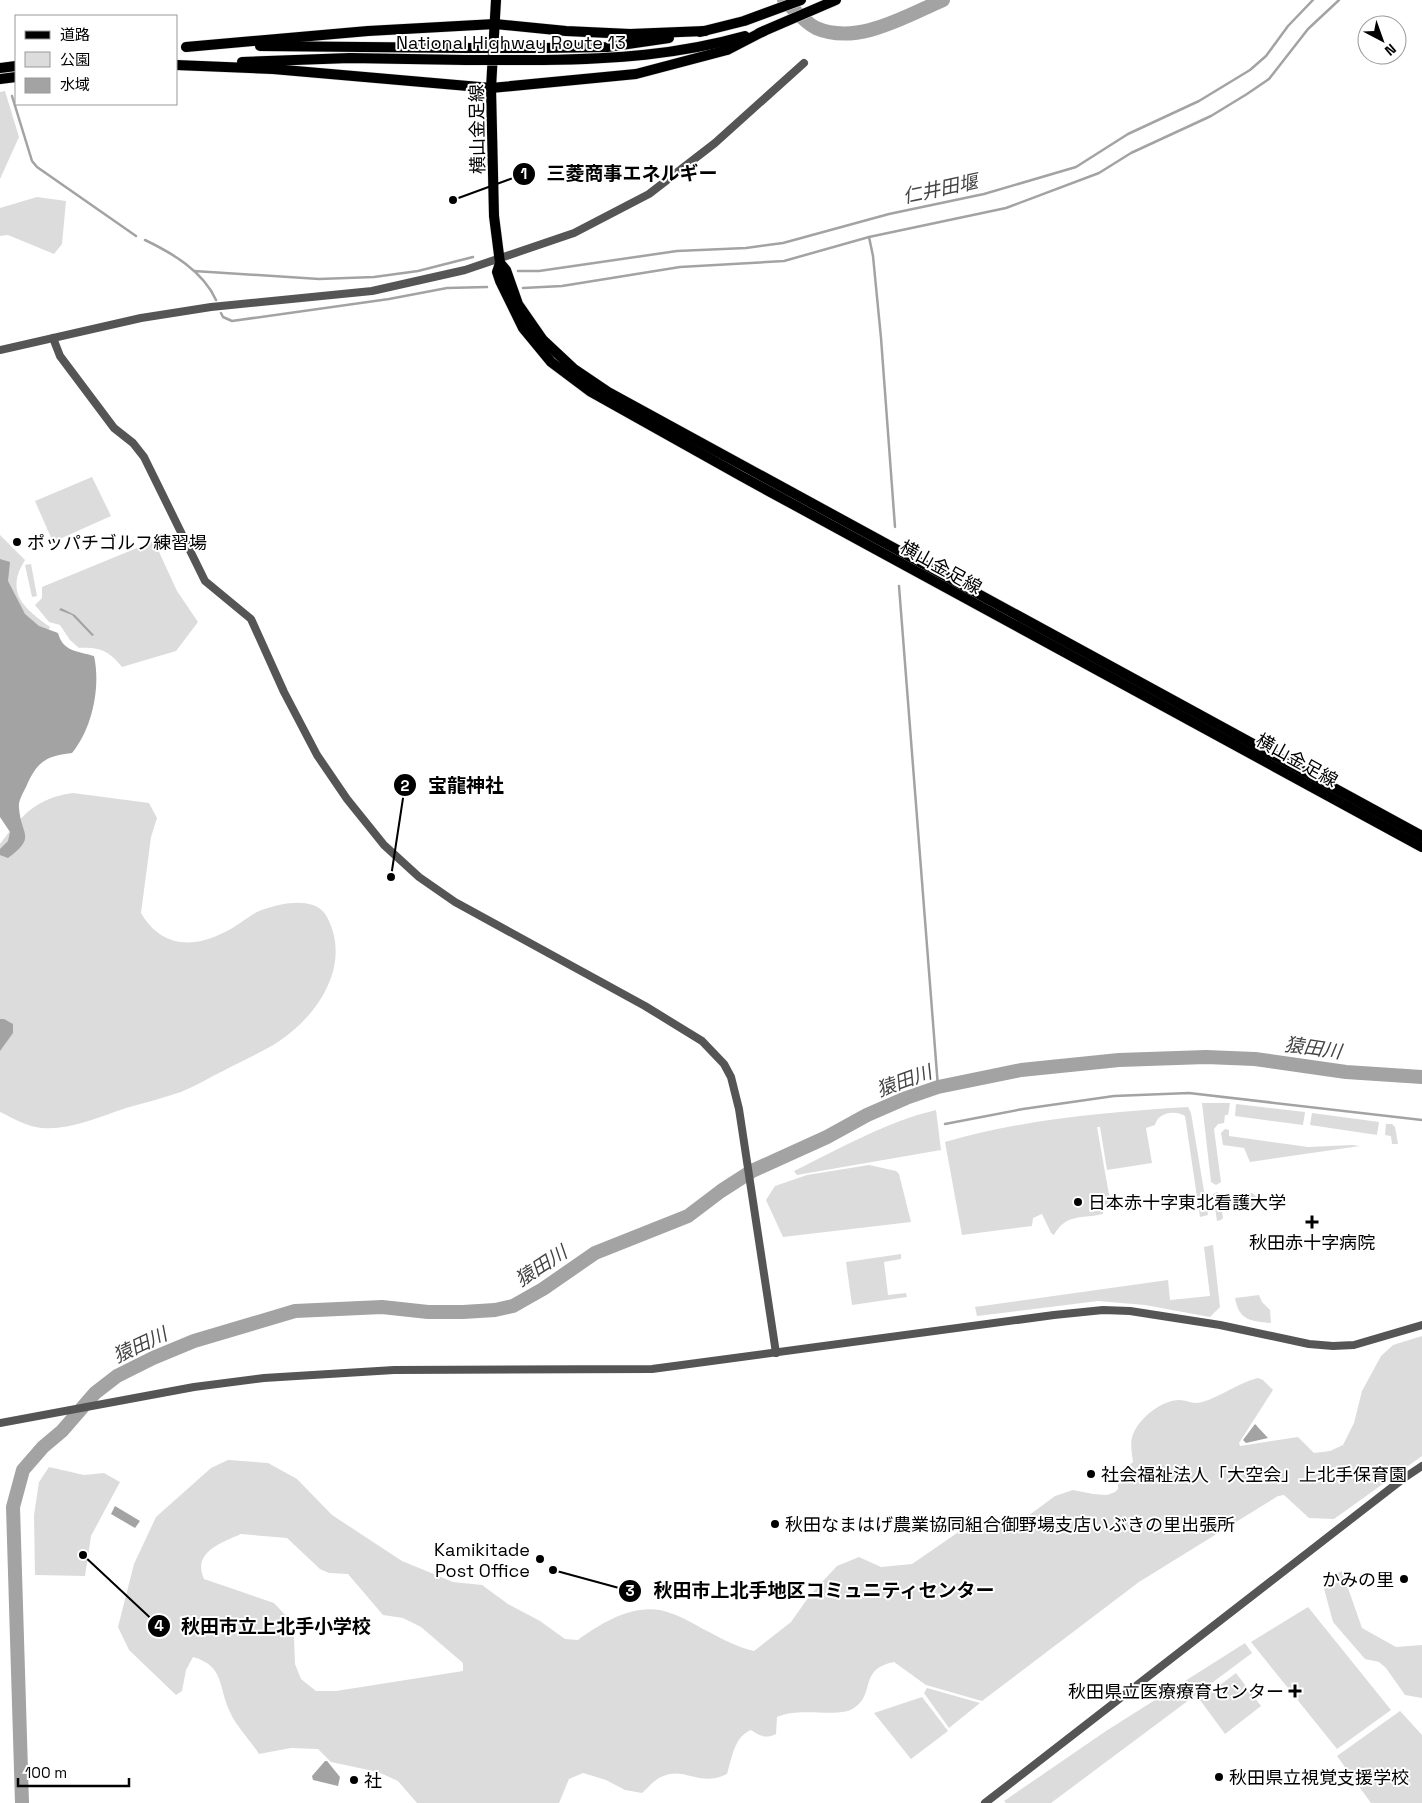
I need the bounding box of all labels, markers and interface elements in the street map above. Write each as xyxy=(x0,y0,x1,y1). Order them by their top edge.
legend xyxy=(15,15,178,105)
north arrow xyxy=(1357,15,1407,65)
text: 道路 xyxy=(60,25,90,44)
street label: National Highway Route 13 xyxy=(396,31,626,54)
text: N xyxy=(1381,40,1400,60)
text: 公園 xyxy=(60,50,90,69)
text: 水域 xyxy=(60,75,90,94)
street label: 横山金足線 xyxy=(465,84,489,174)
callout: 三菱商事エネルギー xyxy=(511,157,727,191)
text: 三菱商事エネルギー xyxy=(546,161,718,186)
text: 1 xyxy=(521,164,527,183)
water label: 仁井田堰 xyxy=(900,168,983,209)
place label: ポッパチゴルフ練習場 xyxy=(27,531,207,554)
street label: 横山金足線 xyxy=(896,535,986,599)
marker: ポッパチゴルフ練習場 xyxy=(11,536,23,548)
street label: 横山金足線 xyxy=(1252,728,1342,792)
callout: 宝龍神社 xyxy=(393,768,514,802)
text: 宝龍神社 xyxy=(428,773,504,798)
text: 2 xyxy=(401,776,410,795)
water label: 猿田川 xyxy=(1283,1032,1345,1065)
water label: 猿田川 xyxy=(873,1059,937,1102)
place label: 日本赤十字東北看護大学 xyxy=(1088,1191,1286,1214)
marker: 日本赤十字東北看護大学 xyxy=(1072,1196,1084,1208)
marker: 秋田赤十字病院 xyxy=(1305,1215,1319,1229)
place label: 秋田赤十字病院 xyxy=(1249,1231,1375,1254)
water label: 猿田川 xyxy=(510,1239,573,1292)
water label: 猿田川 xyxy=(109,1321,173,1368)
place label: 社会福祉法人「大空会」上北手保育園 xyxy=(1101,1463,1407,1486)
marker: 社会福祉法人「大空会」上北手保育園 xyxy=(1085,1468,1097,1480)
place label: 秋田なまはげ農業協同組合御野場支店いぶきの里出張所 xyxy=(785,1513,1235,1536)
marker: 秋田なまはげ農業協同組合御野場支店いぶきの里出張所 xyxy=(769,1518,781,1530)
place label: Kamikitade Post Office xyxy=(434,1538,530,1582)
marker: Kamikitade Post Office xyxy=(534,1553,546,1565)
place label: かみの里 xyxy=(1322,1568,1394,1591)
marker: かみの里 xyxy=(1398,1573,1410,1585)
callout: 秋田市上北手地区コミュニティセンター xyxy=(618,1574,1005,1608)
text: 秋田市上北手地区コミュニティセンター xyxy=(654,1578,994,1603)
text: 3 xyxy=(625,1581,635,1600)
callout: 秋田市立上北手小学校 xyxy=(146,1609,381,1643)
text: 秋田市立上北手小学校 xyxy=(181,1614,371,1639)
text: 4 xyxy=(154,1616,164,1635)
place label: 秋田県立医療療育センター xyxy=(1068,1680,1284,1703)
marker: 秋田県立医療療育センター xyxy=(1288,1684,1302,1698)
scale bar xyxy=(18,1756,129,1788)
text: 100 m xyxy=(25,1763,67,1782)
place label: 秋田県立視覚支援学校 xyxy=(1229,1766,1409,1789)
place label: 社 xyxy=(364,1769,382,1792)
marker: 秋田県立視覚支援学校 xyxy=(1213,1771,1225,1783)
marker: 社 xyxy=(348,1774,360,1786)

